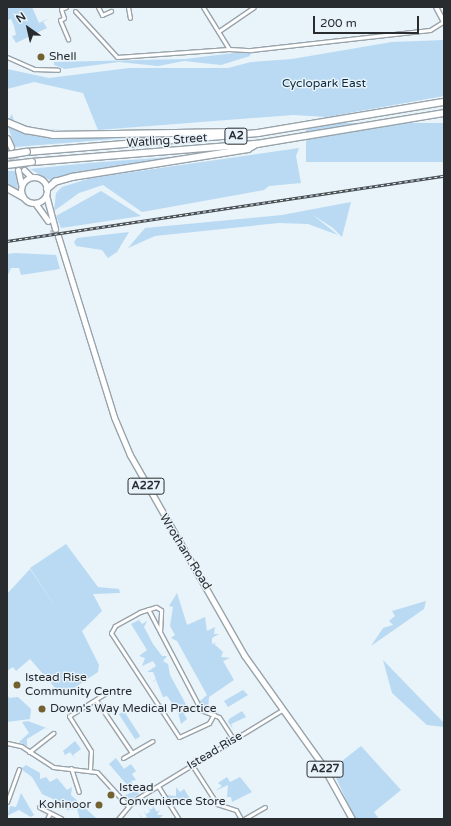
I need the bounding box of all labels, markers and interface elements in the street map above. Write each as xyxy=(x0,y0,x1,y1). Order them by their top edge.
north arrow xyxy=(8,8,48,48)
scale bar xyxy=(315,8,421,34)
text: N xyxy=(14,10,28,25)
text: 200 m xyxy=(320,16,357,30)
place label: Shell xyxy=(49,50,76,64)
marker: Shell xyxy=(36,52,46,62)
park label: Cyclopark East xyxy=(282,77,366,91)
road number: A2 xyxy=(224,127,248,145)
street label: Watling Street xyxy=(126,131,208,151)
road number: A227 xyxy=(127,477,165,495)
street label: Wrotham Road xyxy=(156,511,214,593)
place label: Istead Rise Community Centre xyxy=(25,671,132,699)
marker: Istead Rise Community Centre xyxy=(12,680,22,690)
place label: Down's Way Medical Practice xyxy=(50,702,217,716)
marker: Down's Way Medical Practice xyxy=(37,704,47,714)
street label: Istead Rise xyxy=(185,729,245,773)
road number: A227 xyxy=(306,760,344,778)
place label: Istead Convenience Store xyxy=(119,781,225,809)
marker: Istead Convenience Store xyxy=(106,790,116,800)
place label: Kohinoor xyxy=(39,798,91,812)
marker: Kohinoor xyxy=(94,800,104,810)

